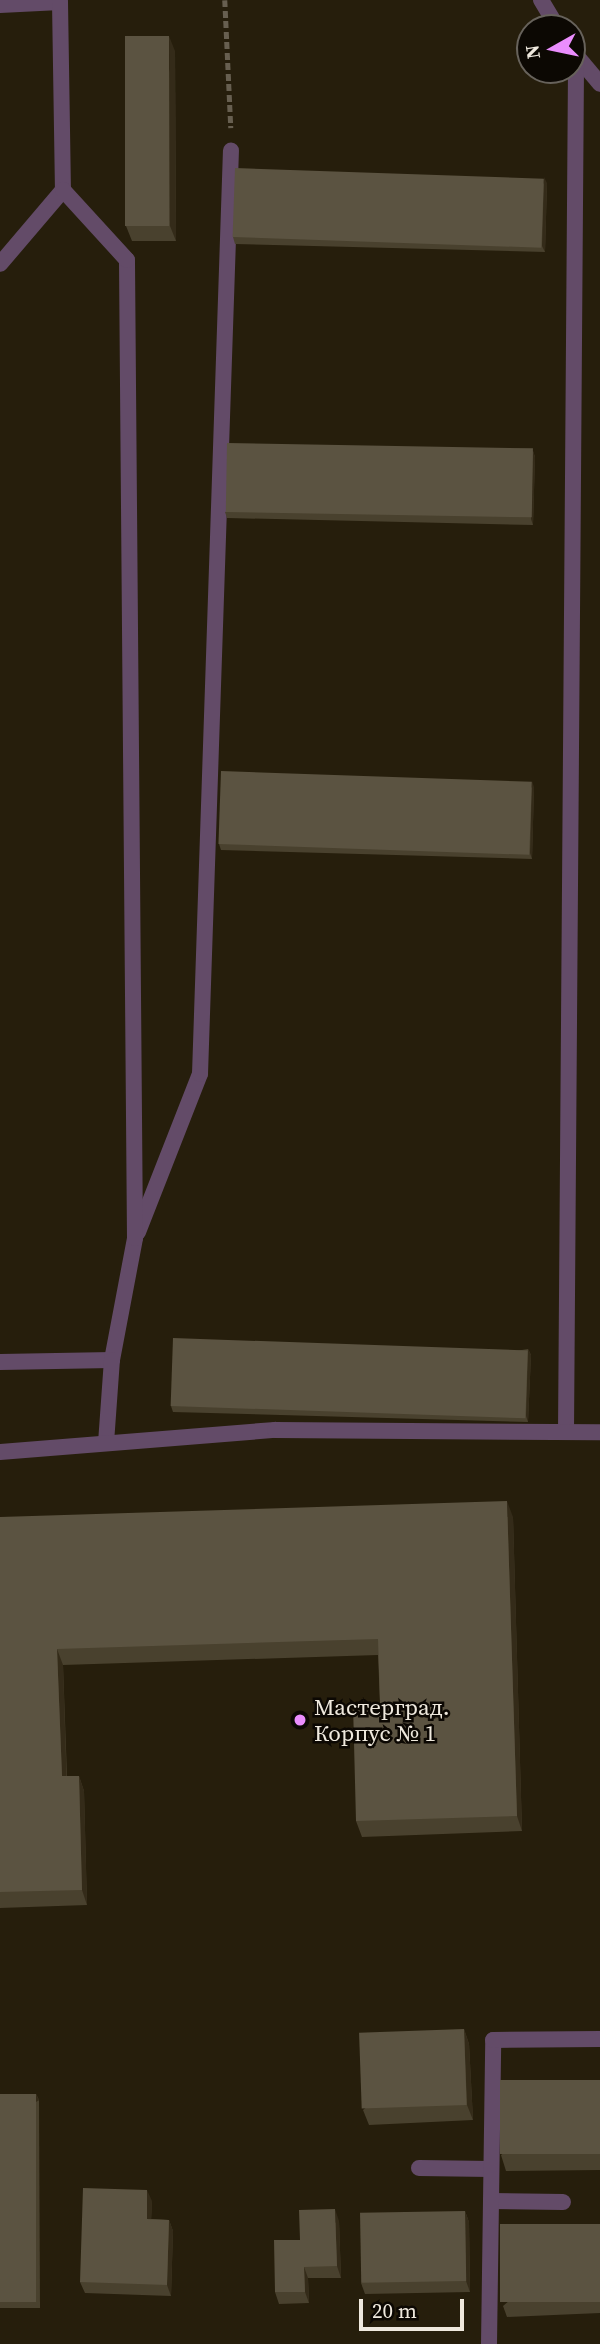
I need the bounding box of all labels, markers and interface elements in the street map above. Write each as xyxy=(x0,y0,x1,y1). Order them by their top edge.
north arrow xyxy=(516,14,586,84)
text: N xyxy=(518,43,546,61)
place label: Мастерград. Корпус № 1 xyxy=(314,1693,450,1747)
marker: Мастерград. Корпус № 1 xyxy=(292,1712,308,1728)
scale bar xyxy=(362,2284,467,2328)
text: 20 m xyxy=(372,2296,417,2325)

